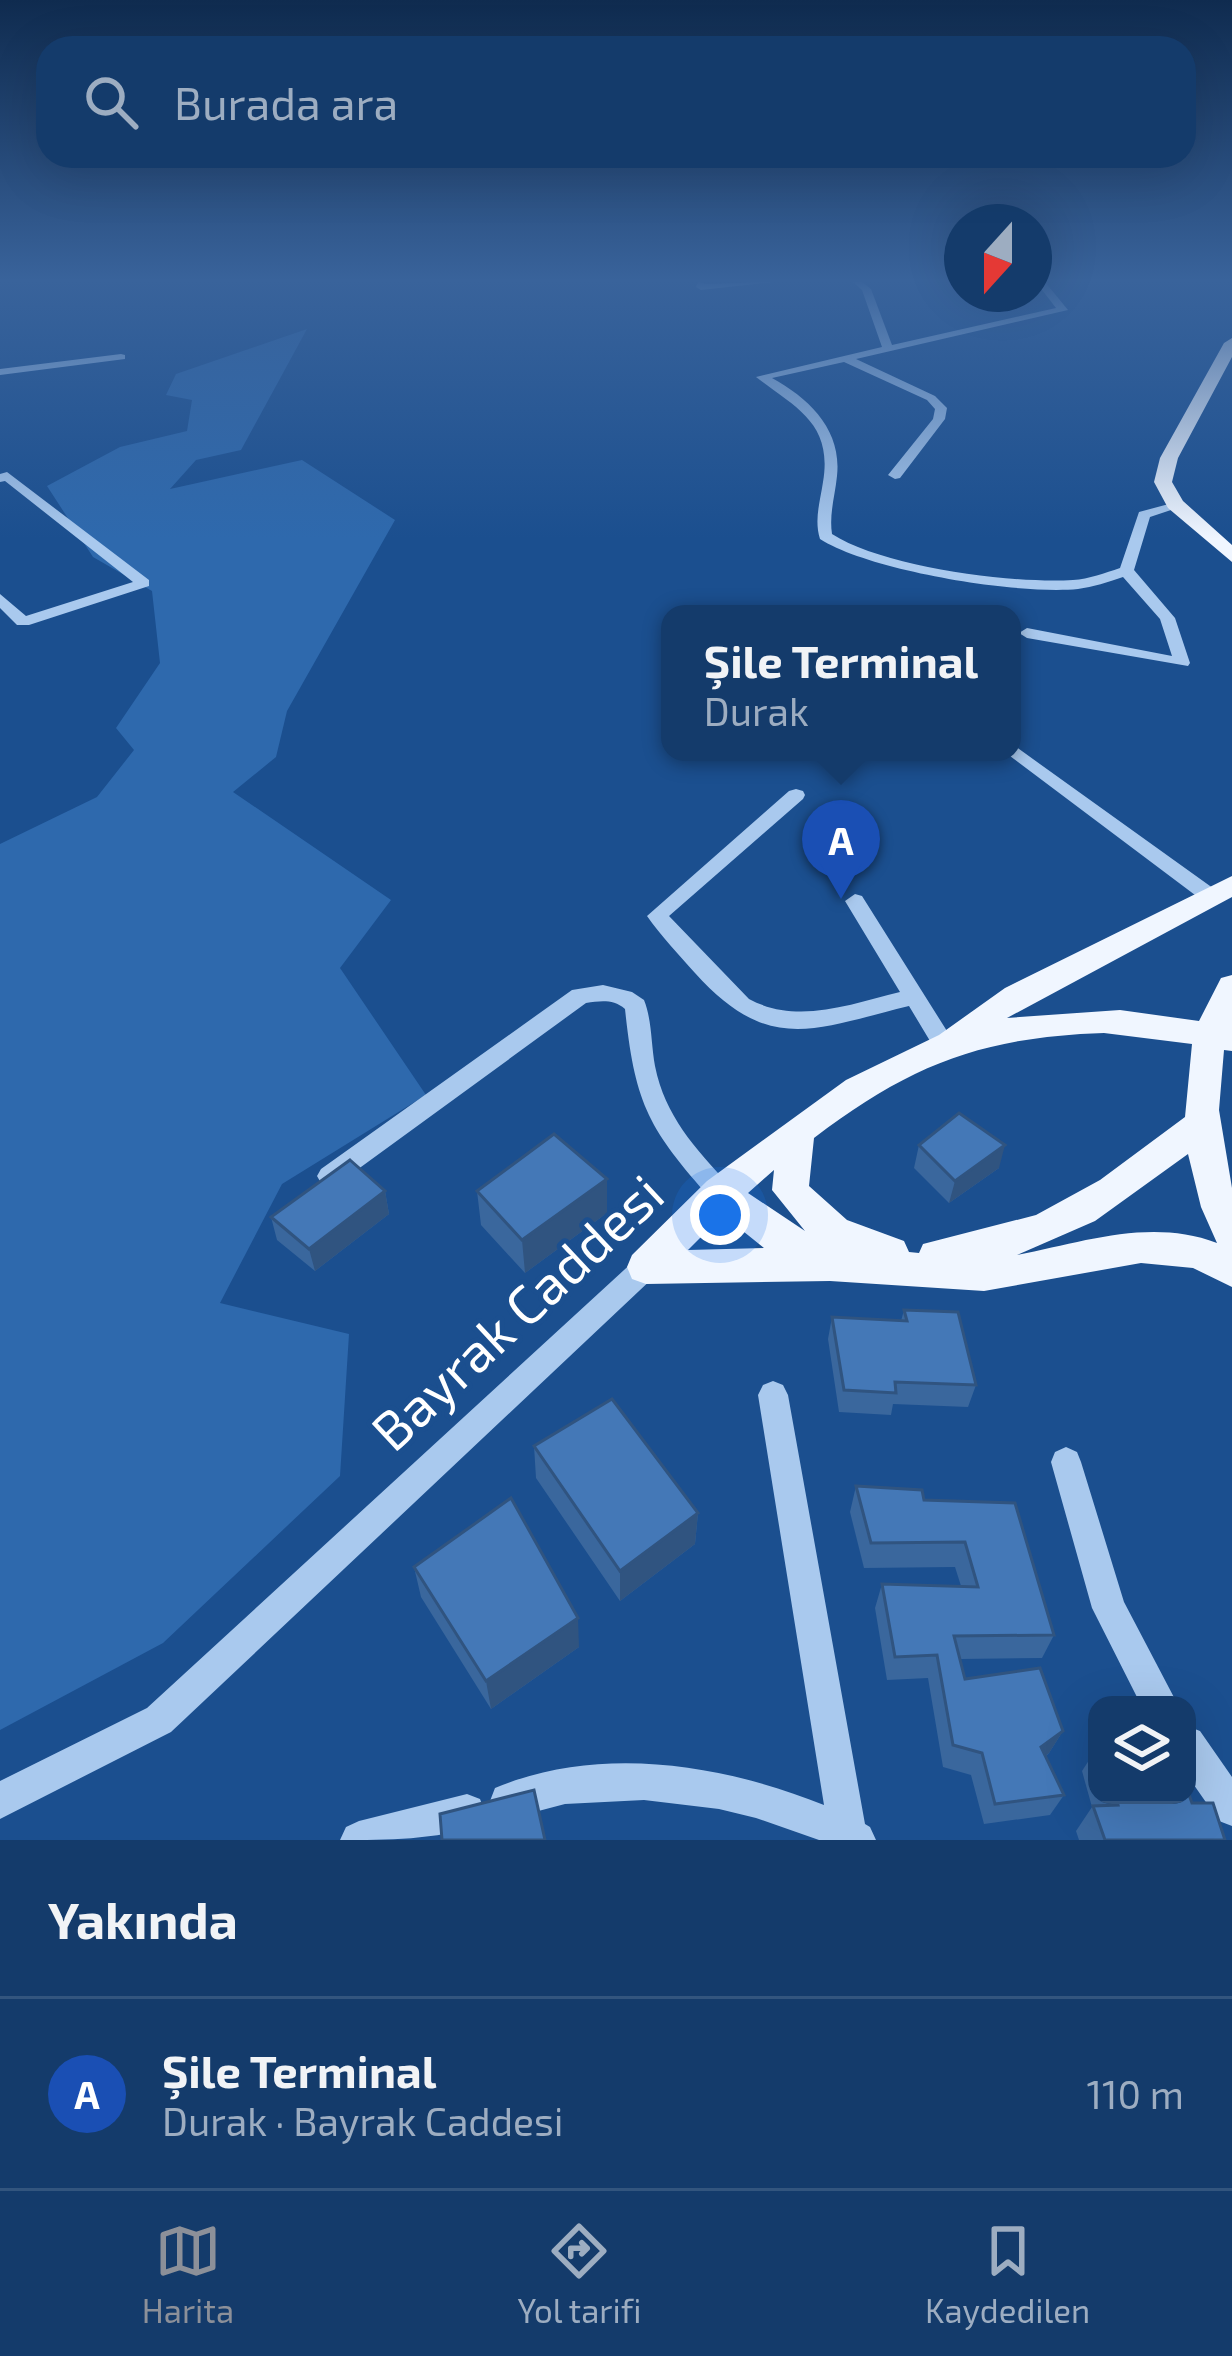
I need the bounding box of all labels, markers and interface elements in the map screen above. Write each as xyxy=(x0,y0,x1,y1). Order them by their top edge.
search box xyxy=(36,36,1196,168)
icon: search xyxy=(78,69,144,135)
text: Burada ara xyxy=(174,75,398,129)
north arrow xyxy=(944,204,1052,312)
popup xyxy=(661,605,1021,761)
text: Şile Terminal xyxy=(704,633,978,687)
text: Durak xyxy=(704,687,809,734)
pin: A xyxy=(802,800,880,899)
street label: Bayrak Caddesi xyxy=(357,1160,675,1462)
your location xyxy=(690,1185,750,1245)
map controls xyxy=(1088,1696,1196,1804)
button: layers xyxy=(1088,1696,1196,1804)
text: Yakında xyxy=(48,1888,238,1949)
text: Şile Terminal xyxy=(162,2043,436,2097)
text: A xyxy=(74,2070,100,2117)
text: 110 m xyxy=(1087,2070,1184,2117)
text: Durak · Bayrak Caddesi xyxy=(162,2097,563,2144)
tab: Harita xyxy=(142,2218,234,2330)
tab: Yol tarifi xyxy=(517,2218,641,2330)
tab: Kaydedilen xyxy=(925,2218,1090,2330)

